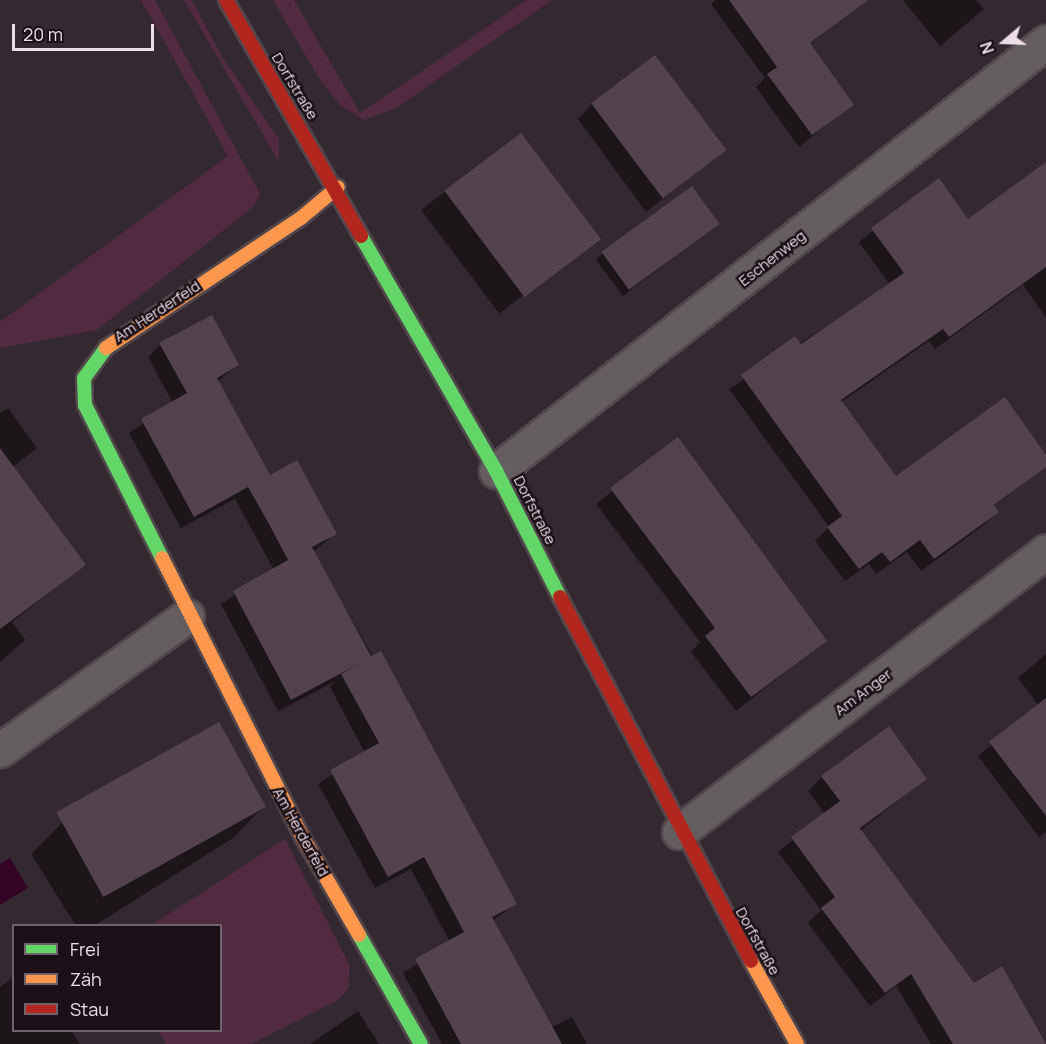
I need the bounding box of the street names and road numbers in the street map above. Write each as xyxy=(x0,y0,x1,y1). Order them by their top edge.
street label: Dorfstraße xyxy=(268,49,322,123)
street label: Eschenweg xyxy=(735,226,809,290)
street label: Am Herderfeld xyxy=(111,277,203,345)
street label: Dorfstraße xyxy=(510,473,560,547)
street label: Am Anger xyxy=(831,665,895,719)
street label: Am Herderfeld xyxy=(269,784,333,880)
street label: Dorfstraße xyxy=(732,904,784,978)

